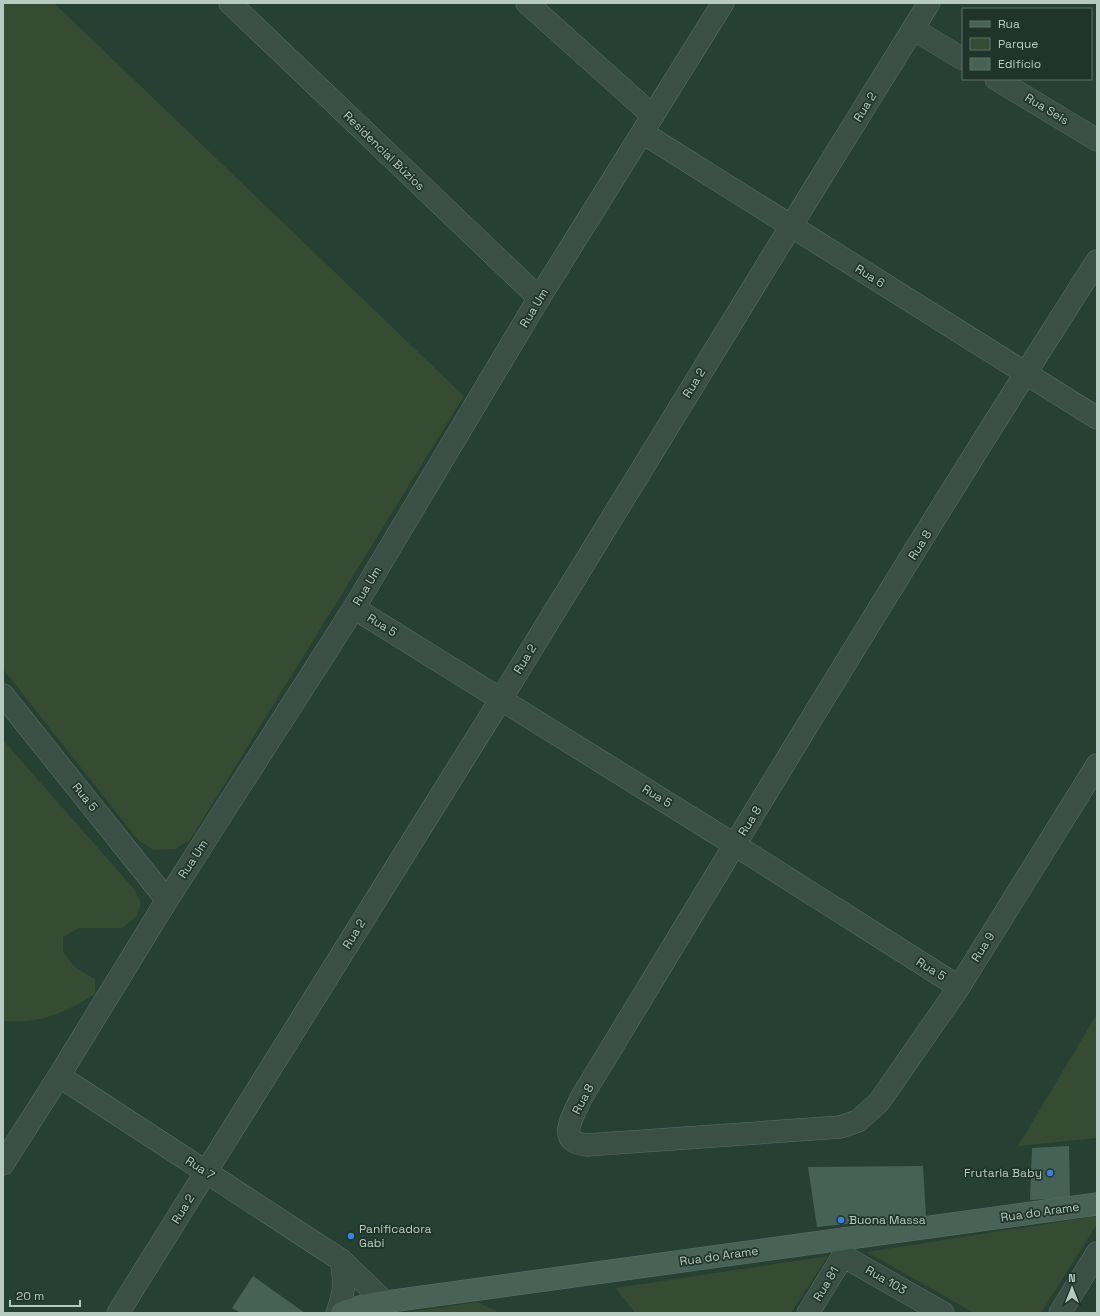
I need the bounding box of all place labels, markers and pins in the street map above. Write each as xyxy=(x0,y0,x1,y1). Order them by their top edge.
place label: Frutaria Baby xyxy=(964,1165,1042,1181)
marker: Frutaria Baby xyxy=(1045,1168,1055,1178)
place label: Buona Massa xyxy=(849,1212,926,1228)
marker: Buona Massa xyxy=(836,1215,846,1225)
place label: Panificadora Gabi xyxy=(359,1221,432,1251)
marker: Panificadora Gabi xyxy=(346,1231,356,1241)

